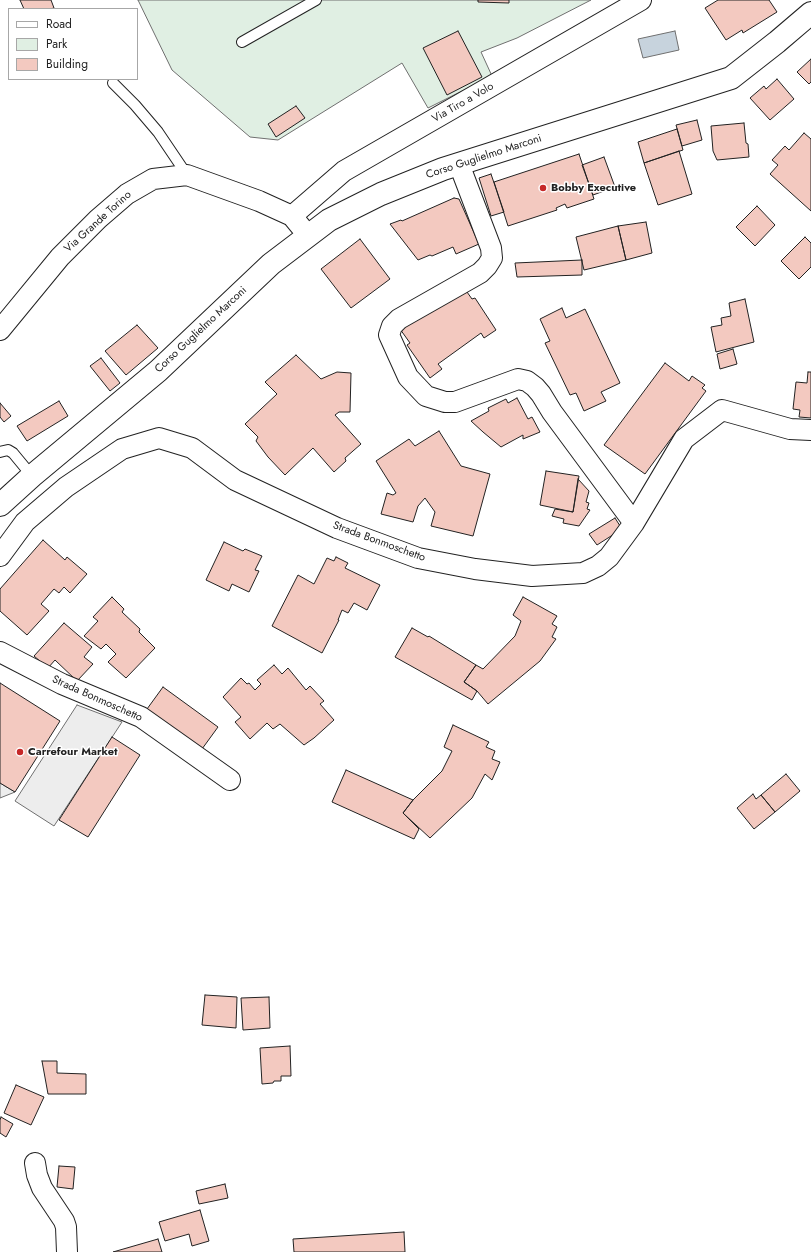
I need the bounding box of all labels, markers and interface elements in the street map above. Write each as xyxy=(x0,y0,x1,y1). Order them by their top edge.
legend xyxy=(8,8,138,80)
text: Road xyxy=(46,15,72,33)
text: Park xyxy=(46,35,67,53)
text: Building xyxy=(46,55,88,73)
street label: Via Tiro a Volo xyxy=(430,80,496,126)
street label: Corso Guglielmo Marconi xyxy=(425,132,543,182)
place label: Bobby Executive xyxy=(551,181,636,195)
marker: Bobby Executive xyxy=(538,183,548,193)
street label: Via Grande Torino xyxy=(62,188,134,256)
street label: Corso Guglielmo Marconi xyxy=(152,284,250,376)
street label: Strada Bonmoschetto xyxy=(331,519,427,565)
street label: Strada Bonmoschetto xyxy=(50,673,144,725)
place label: Carrefour Market xyxy=(28,745,117,759)
marker: Carrefour Market xyxy=(15,747,25,757)

